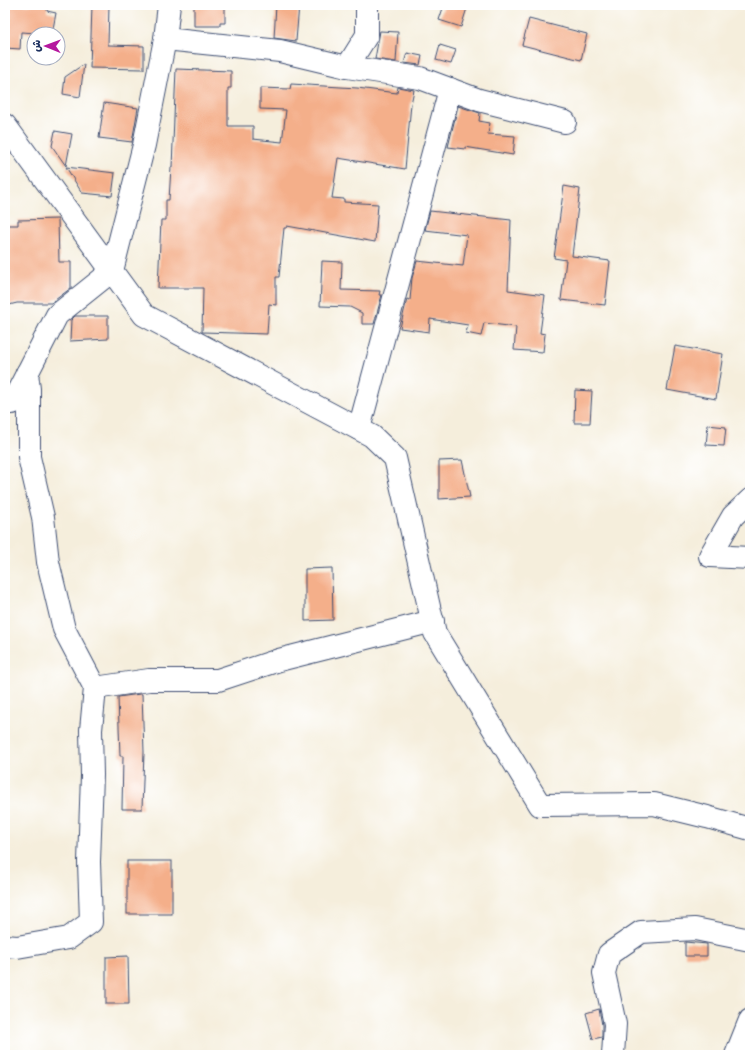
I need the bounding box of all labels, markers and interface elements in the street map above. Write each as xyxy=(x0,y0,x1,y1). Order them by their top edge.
north arrow xyxy=(26,26,66,66)
text: ش xyxy=(30,40,46,52)

